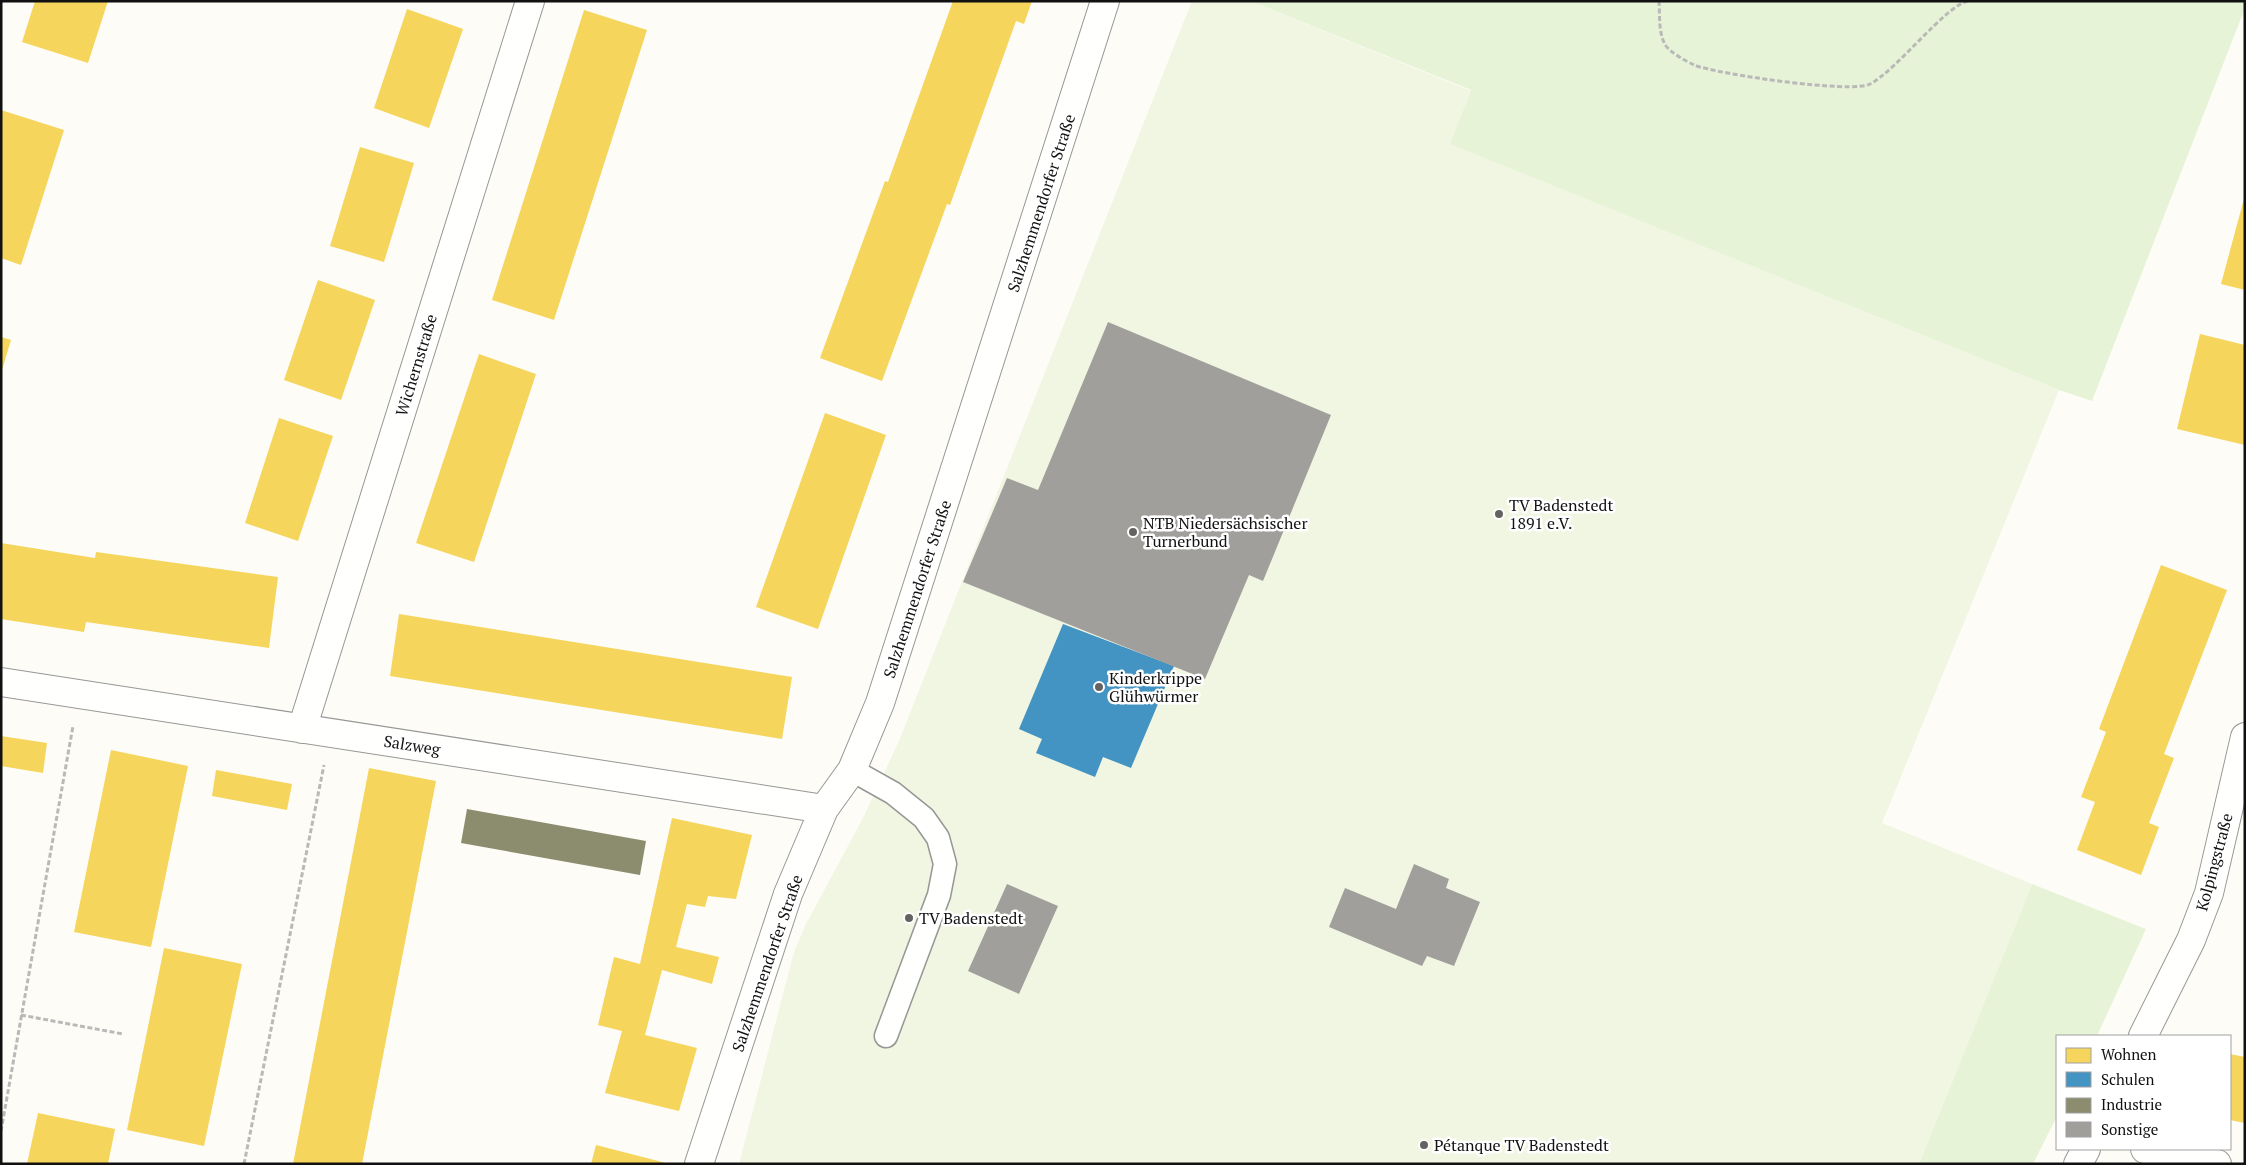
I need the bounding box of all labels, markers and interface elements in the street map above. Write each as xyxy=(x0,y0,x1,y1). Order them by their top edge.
street label: Salzhemmendorfer Straße xyxy=(1002,111,1080,295)
street label: Wichernstraße xyxy=(390,311,442,419)
place label: TV Badenstedt 1891 e.V. xyxy=(1509,494,1613,534)
street label: Salzhemmendorfer Straße xyxy=(878,497,956,681)
marker: TV Badenstedt 1891 e.V. xyxy=(1493,508,1505,520)
place label: NTB Niedersächsischer Turnerbund xyxy=(1143,512,1308,552)
marker: NTB Niedersächsischer Turnerbund xyxy=(1127,526,1139,538)
place label: Kinderkrippe Glühwürmer xyxy=(1109,667,1202,707)
marker: Kinderkrippe Glühwürmer xyxy=(1093,681,1105,693)
street label: Salzweg xyxy=(382,730,442,760)
street label: Kolpingstraße xyxy=(2190,811,2238,913)
street label: Salzhemmendorfer Straße xyxy=(726,871,808,1055)
place label: TV Badenstedt xyxy=(919,907,1023,929)
marker: TV Badenstedt xyxy=(903,912,915,924)
legend xyxy=(2056,1035,2231,1150)
text: Wohnen xyxy=(2101,1044,2157,1064)
text: Schulen xyxy=(2101,1069,2155,1089)
text: Industrie xyxy=(2101,1094,2162,1114)
text: Sonstige xyxy=(2101,1119,2158,1139)
place label: Pétanque TV Badenstedt xyxy=(1434,1134,1609,1156)
marker: Pétanque TV Badenstedt xyxy=(1418,1139,1430,1151)

